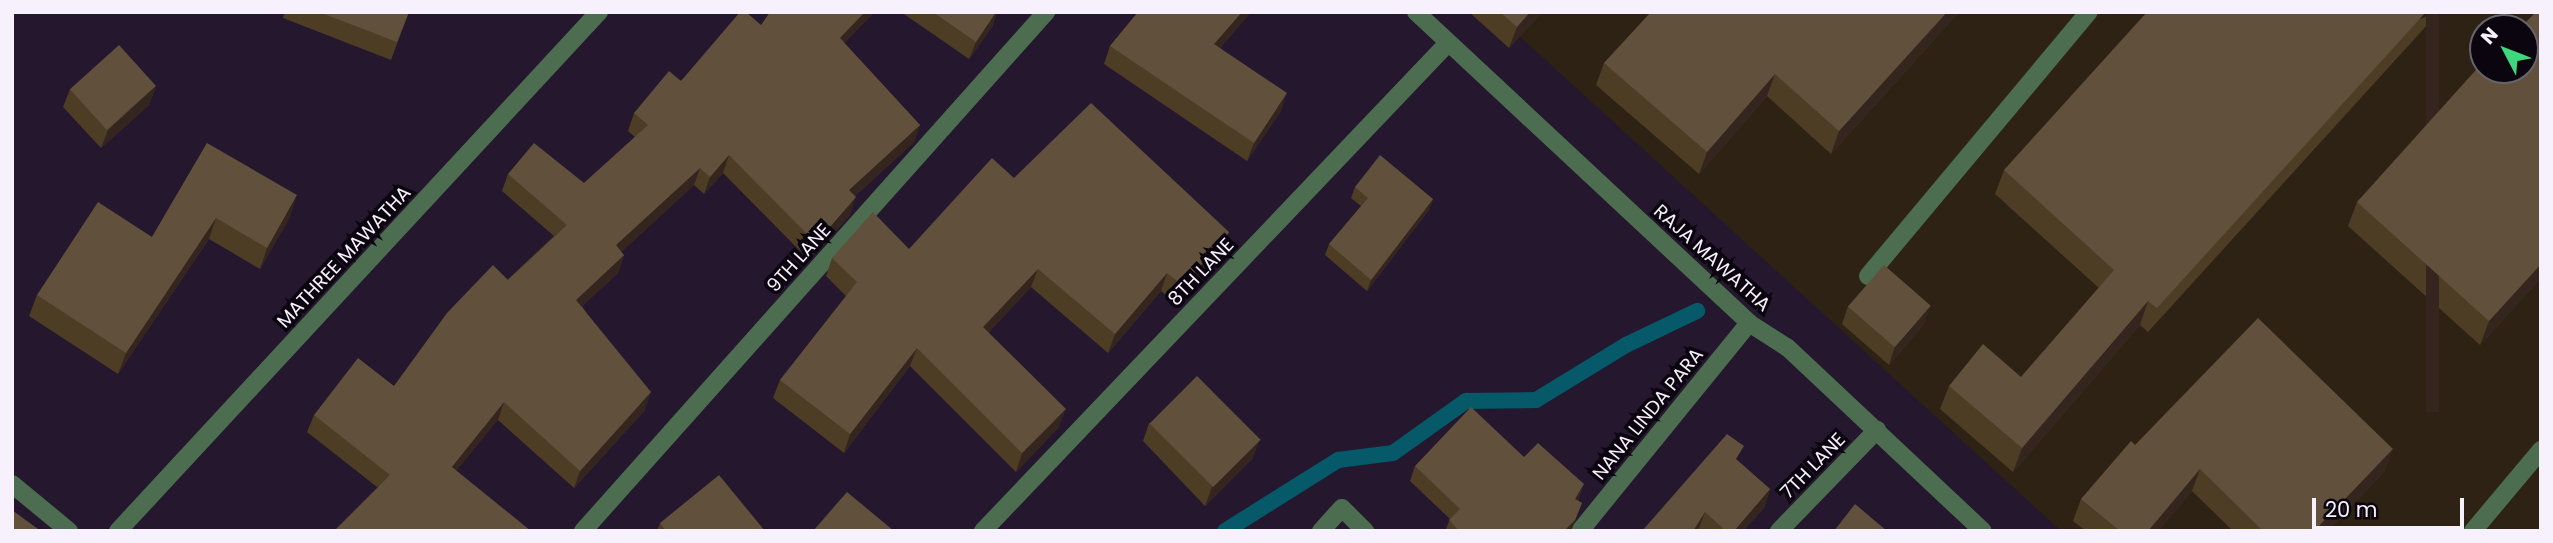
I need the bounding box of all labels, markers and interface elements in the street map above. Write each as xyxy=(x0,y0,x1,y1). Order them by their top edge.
north arrow xyxy=(2469,14,2539,84)
text: N xyxy=(2475,22,2504,50)
street label: MATHREE MAWATHA xyxy=(272,181,416,333)
street label: RAJA MAWATHA xyxy=(1649,200,1775,316)
street label: 9TH LANE xyxy=(762,219,836,297)
street label: 8TH LANE xyxy=(1163,234,1239,310)
street label: NANA LINDA PARA xyxy=(1588,343,1708,485)
street label: 7TH LANE xyxy=(1776,428,1850,504)
scale bar xyxy=(2315,484,2467,528)
text: 20 m xyxy=(2325,495,2378,524)

